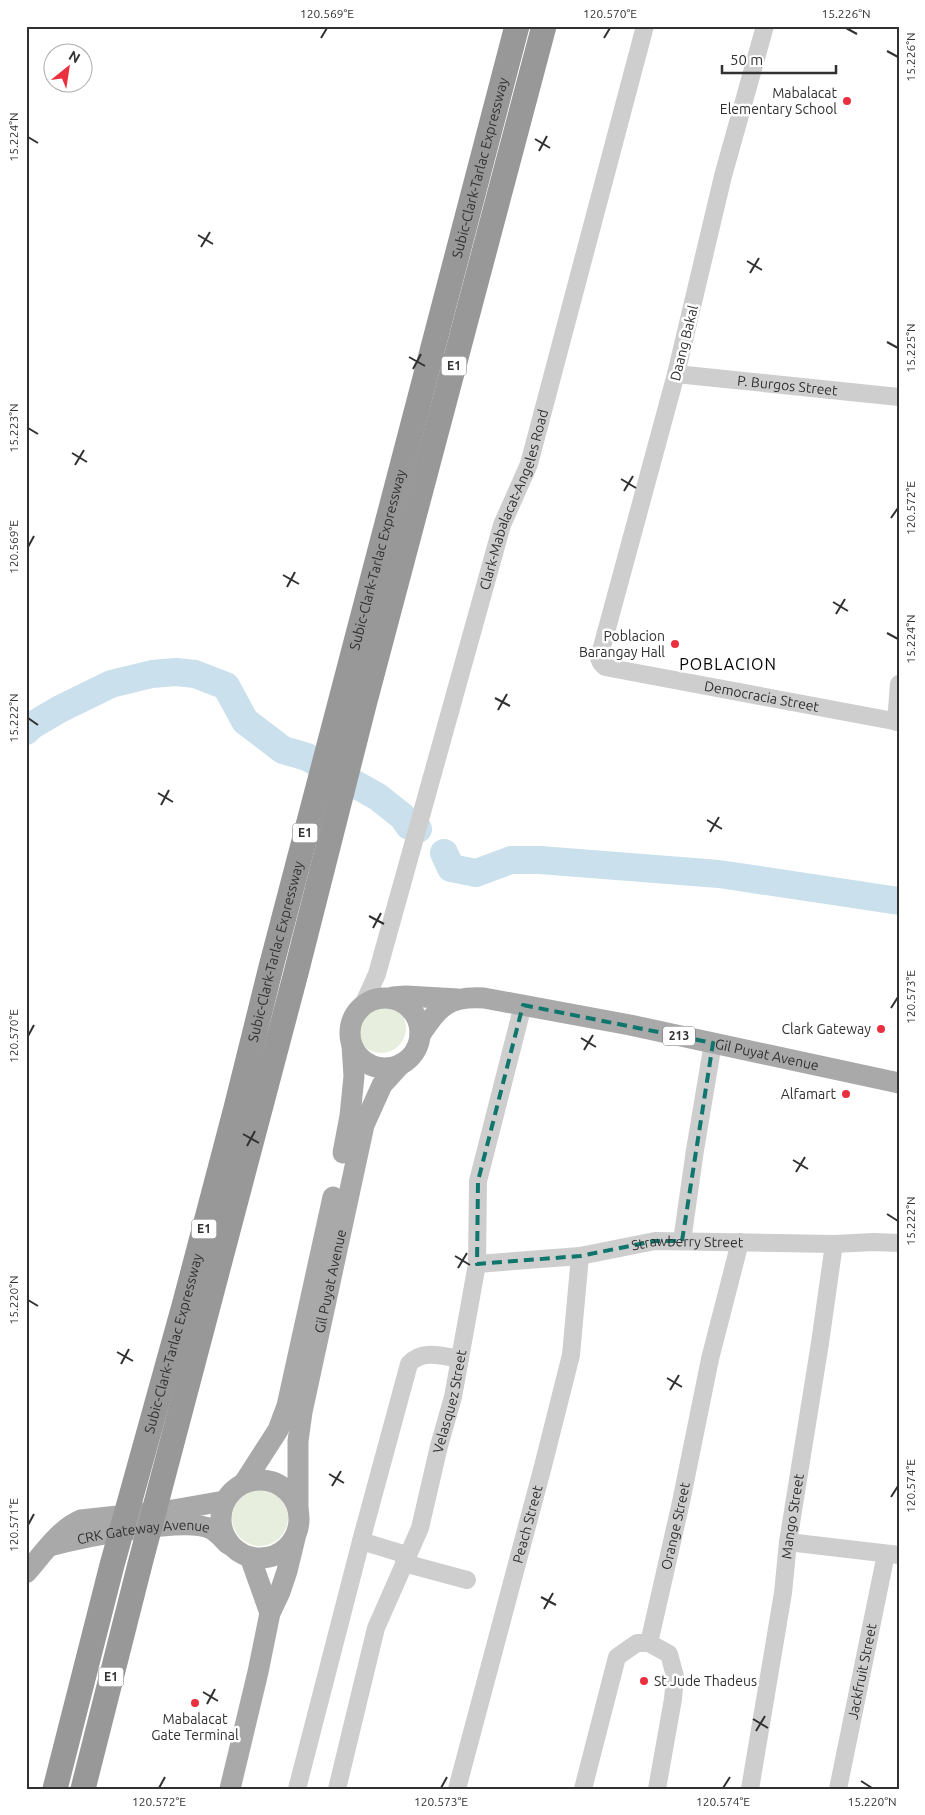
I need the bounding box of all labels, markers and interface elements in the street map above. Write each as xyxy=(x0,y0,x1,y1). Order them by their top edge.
text: 120.569°E xyxy=(300,7,354,20)
text: 120.570°E xyxy=(583,7,637,20)
text: 15.226°N xyxy=(821,7,871,20)
text: 15.226°N xyxy=(904,32,917,82)
north arrow xyxy=(42,42,92,92)
scale bar xyxy=(722,42,836,74)
text: N xyxy=(66,47,83,66)
text: 50 m xyxy=(730,51,763,68)
street label: Subic-Clark-Tarlac Expressway xyxy=(449,76,511,260)
place label: Mabalacat Elementary School xyxy=(720,85,837,117)
marker: Mabalacat Elementary School xyxy=(841,95,853,107)
text: 15.224°N xyxy=(7,112,20,162)
street label: Daang Bakal xyxy=(667,303,701,383)
text: 15.225°N xyxy=(904,323,917,373)
road number: E1 xyxy=(442,356,466,376)
street label: P. Burgos Street xyxy=(736,372,839,399)
text: 15.223°N xyxy=(7,403,20,453)
street label: Clark-Mabalacat-Angeles Road xyxy=(476,408,551,592)
street label: Subic-Clark-Tarlac Expressway xyxy=(346,467,409,652)
text: 120.572°E xyxy=(904,481,917,535)
text: 120.569°E xyxy=(7,520,20,574)
text: 15.224°N xyxy=(904,614,917,664)
place label: Poblacion Barangay Hall xyxy=(579,628,665,660)
marker: Poblacion Barangay Hall xyxy=(669,638,681,650)
district label: POBLACION xyxy=(679,655,777,673)
street label: Democracia Street xyxy=(703,678,821,715)
text: 15.222°N xyxy=(7,693,20,743)
road number: E1 xyxy=(292,824,318,842)
street label: Subic-Clark-Tarlac Expressway xyxy=(245,859,306,1044)
text: 120.573°E xyxy=(904,970,917,1024)
text: 120.570°E xyxy=(7,1009,20,1063)
place label: Clark Gateway xyxy=(781,1021,871,1037)
marker: Clark Gateway xyxy=(875,1023,887,1035)
road number: 213 xyxy=(663,1026,695,1046)
street label: Gil Puyat Avenue xyxy=(714,1036,820,1074)
place label: Alfamart xyxy=(781,1086,836,1102)
marker: Alfamart xyxy=(840,1088,852,1100)
text: 15.222°N xyxy=(904,1196,917,1246)
road number: E1 xyxy=(192,1220,216,1238)
street label: Gil Puyat Avenue xyxy=(311,1228,349,1335)
street label: Strawberry Street xyxy=(630,1233,744,1254)
street label: Subic-Clark-Tarlac Expressway xyxy=(141,1251,205,1435)
text: 15.220°N xyxy=(7,1275,20,1325)
street label: Velasquez Street xyxy=(430,1348,469,1455)
text: 120.574°E xyxy=(904,1459,917,1513)
street label: Mango Street xyxy=(778,1472,807,1560)
street label: Orange Street xyxy=(658,1480,693,1571)
street label: Peach Street xyxy=(509,1483,546,1565)
text: 120.571°E xyxy=(7,1498,20,1552)
street label: CRK Gateway Avenue xyxy=(76,1517,212,1547)
street label: Jackfruit Street xyxy=(844,1622,880,1721)
road number: E1 xyxy=(98,1668,124,1686)
place label: St Jude Thadeus xyxy=(654,1673,757,1689)
marker: St Jude Thadeus xyxy=(638,1675,650,1687)
marker: Mabalacat Gate Terminal xyxy=(189,1697,201,1709)
place label: Mabalacat Gate Terminal xyxy=(151,1711,239,1743)
text: 120.572°E xyxy=(132,1795,186,1808)
text: 120.573°E xyxy=(414,1795,468,1808)
text: 120.574°E xyxy=(696,1795,750,1808)
text: 15.220°N xyxy=(847,1795,897,1808)

